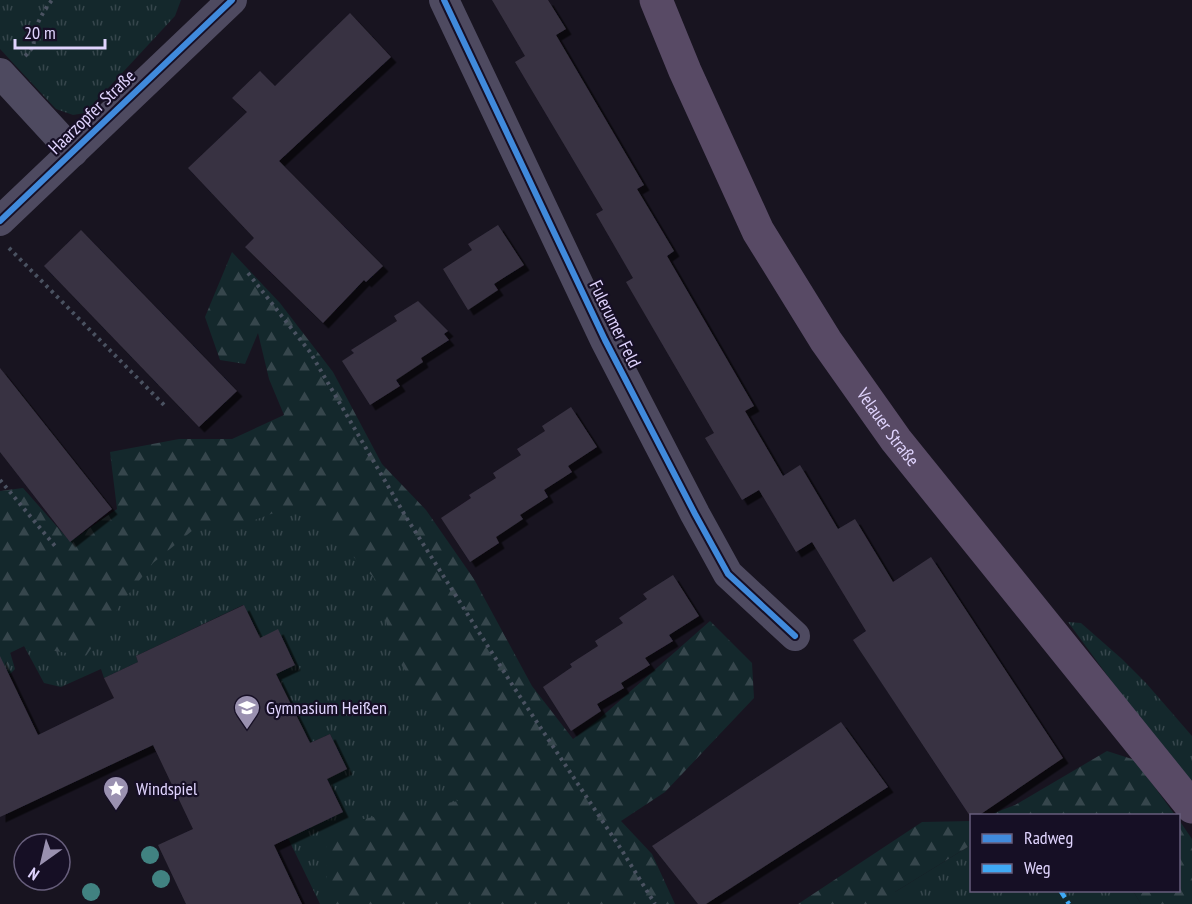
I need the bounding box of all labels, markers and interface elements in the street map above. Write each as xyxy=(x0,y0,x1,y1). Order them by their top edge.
scale bar xyxy=(15,12,105,50)
text: 20 m xyxy=(24,21,56,44)
street label: Haarzopfer Straße xyxy=(43,64,140,159)
street label: Fulerumer Feld xyxy=(584,276,646,371)
street label: Velauer Straße xyxy=(851,383,925,471)
school or university icon: Gymnasium Heißen xyxy=(232,693,262,731)
place label: Gymnasium Heißen xyxy=(266,696,387,719)
place icon: Windspiel xyxy=(101,774,131,812)
place label: Windspiel xyxy=(136,777,198,800)
legend xyxy=(970,814,1180,892)
text: Radweg xyxy=(1024,826,1073,849)
north arrow xyxy=(12,832,72,892)
text: Weg xyxy=(1024,856,1051,879)
text: N xyxy=(24,864,43,885)

